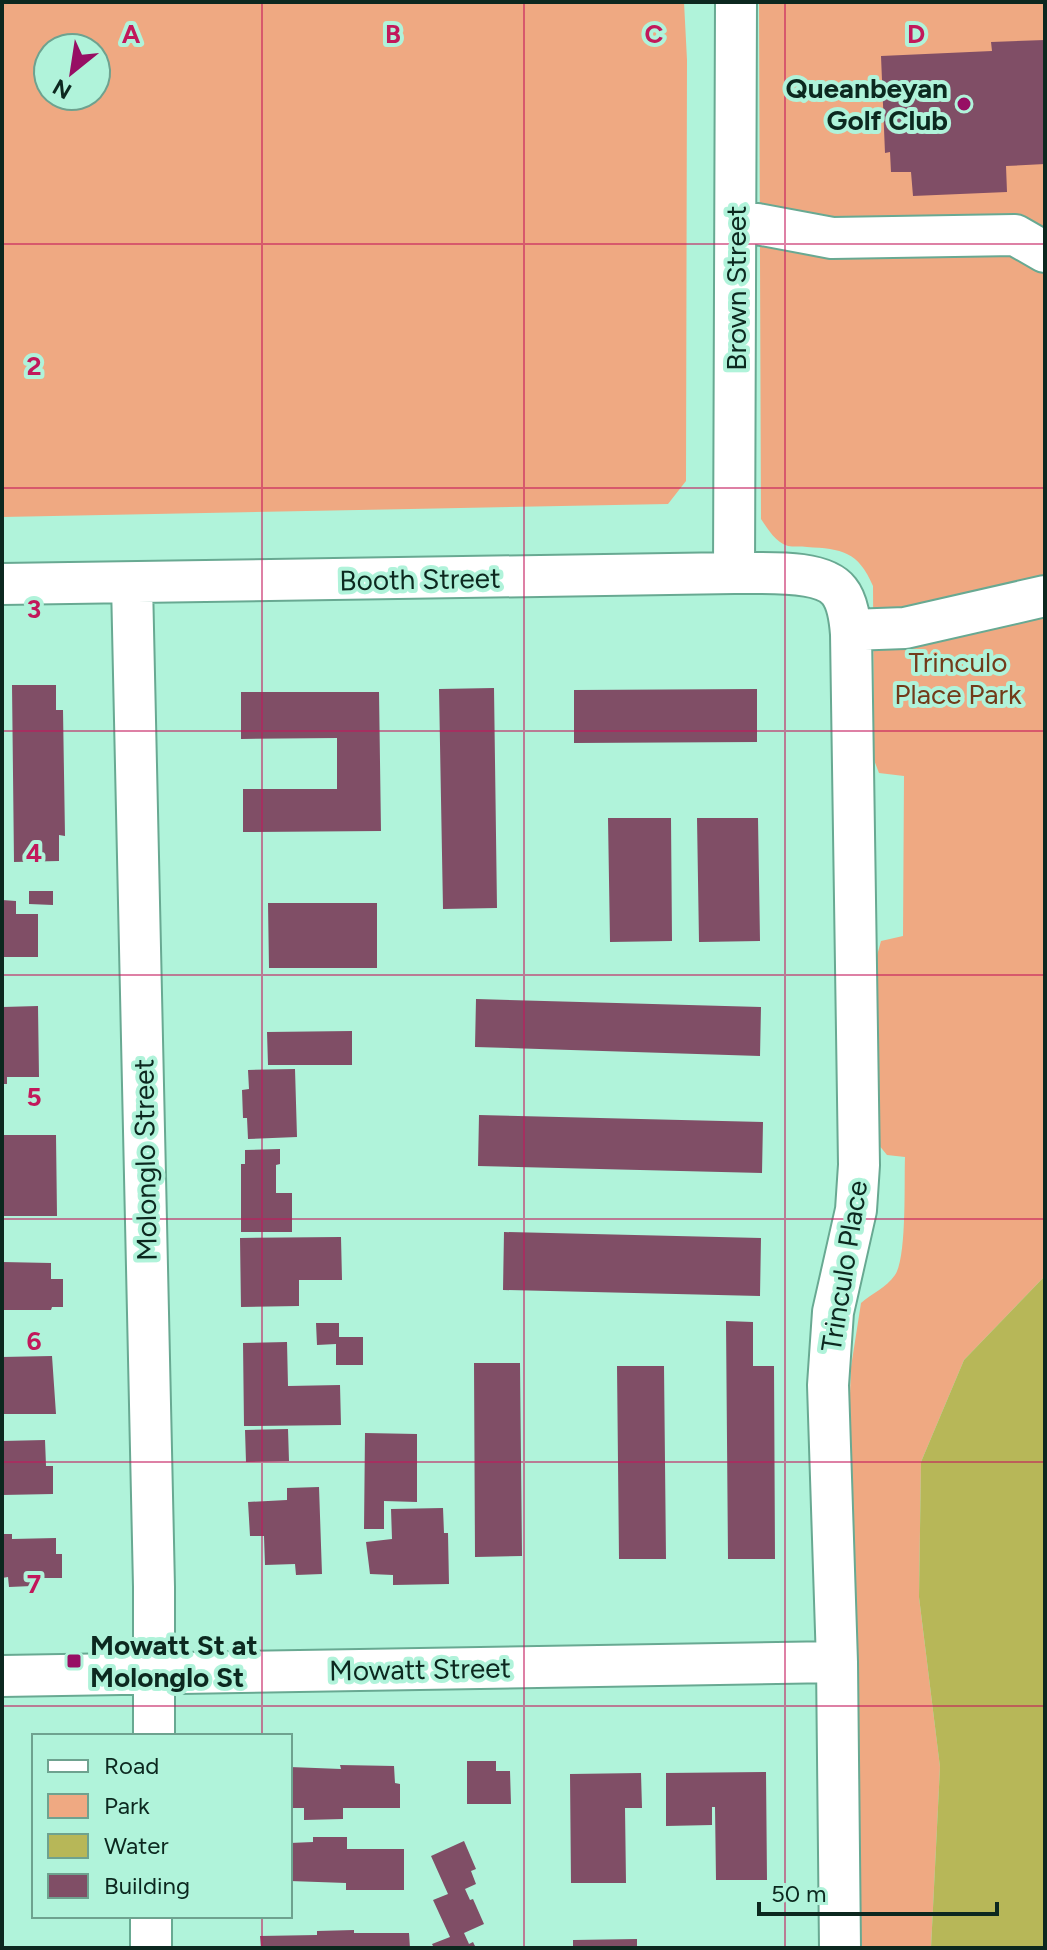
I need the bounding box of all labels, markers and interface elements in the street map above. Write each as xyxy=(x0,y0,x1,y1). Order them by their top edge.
text: A xyxy=(122,18,141,50)
text: B xyxy=(385,18,401,50)
text: C xyxy=(645,18,664,50)
text: D xyxy=(907,18,925,50)
north arrow xyxy=(32,32,112,112)
place label: Queanbeyan Golf Club xyxy=(786,71,948,137)
text: N xyxy=(48,73,76,105)
marker: Queanbeyan Golf Club xyxy=(955,95,973,113)
street label: Brown Street xyxy=(719,205,753,371)
text: 2 xyxy=(26,350,42,382)
street label: Booth Street xyxy=(339,561,501,597)
text: 3 xyxy=(27,593,41,625)
park label: Trinculo Place Park xyxy=(894,645,1022,711)
text: 4 xyxy=(26,837,42,869)
street label: Molonglo Street xyxy=(126,1059,164,1261)
text: 5 xyxy=(26,1081,42,1113)
street label: Trinculo Place xyxy=(814,1178,874,1354)
text: 6 xyxy=(26,1325,42,1357)
text: 7 xyxy=(27,1568,41,1600)
place label: Mowatt St at Molonglo St xyxy=(90,1628,258,1694)
street label: Mowatt Street xyxy=(329,1650,511,1688)
marker: Mowatt St at Molonglo St xyxy=(65,1652,83,1670)
legend xyxy=(32,1734,292,1918)
text: Road xyxy=(104,1751,159,1780)
text: Park xyxy=(104,1791,150,1820)
text: Water xyxy=(104,1831,169,1860)
scale bar xyxy=(759,1866,997,1916)
text: Building xyxy=(104,1871,190,1900)
text: 50 m xyxy=(771,1879,827,1908)

